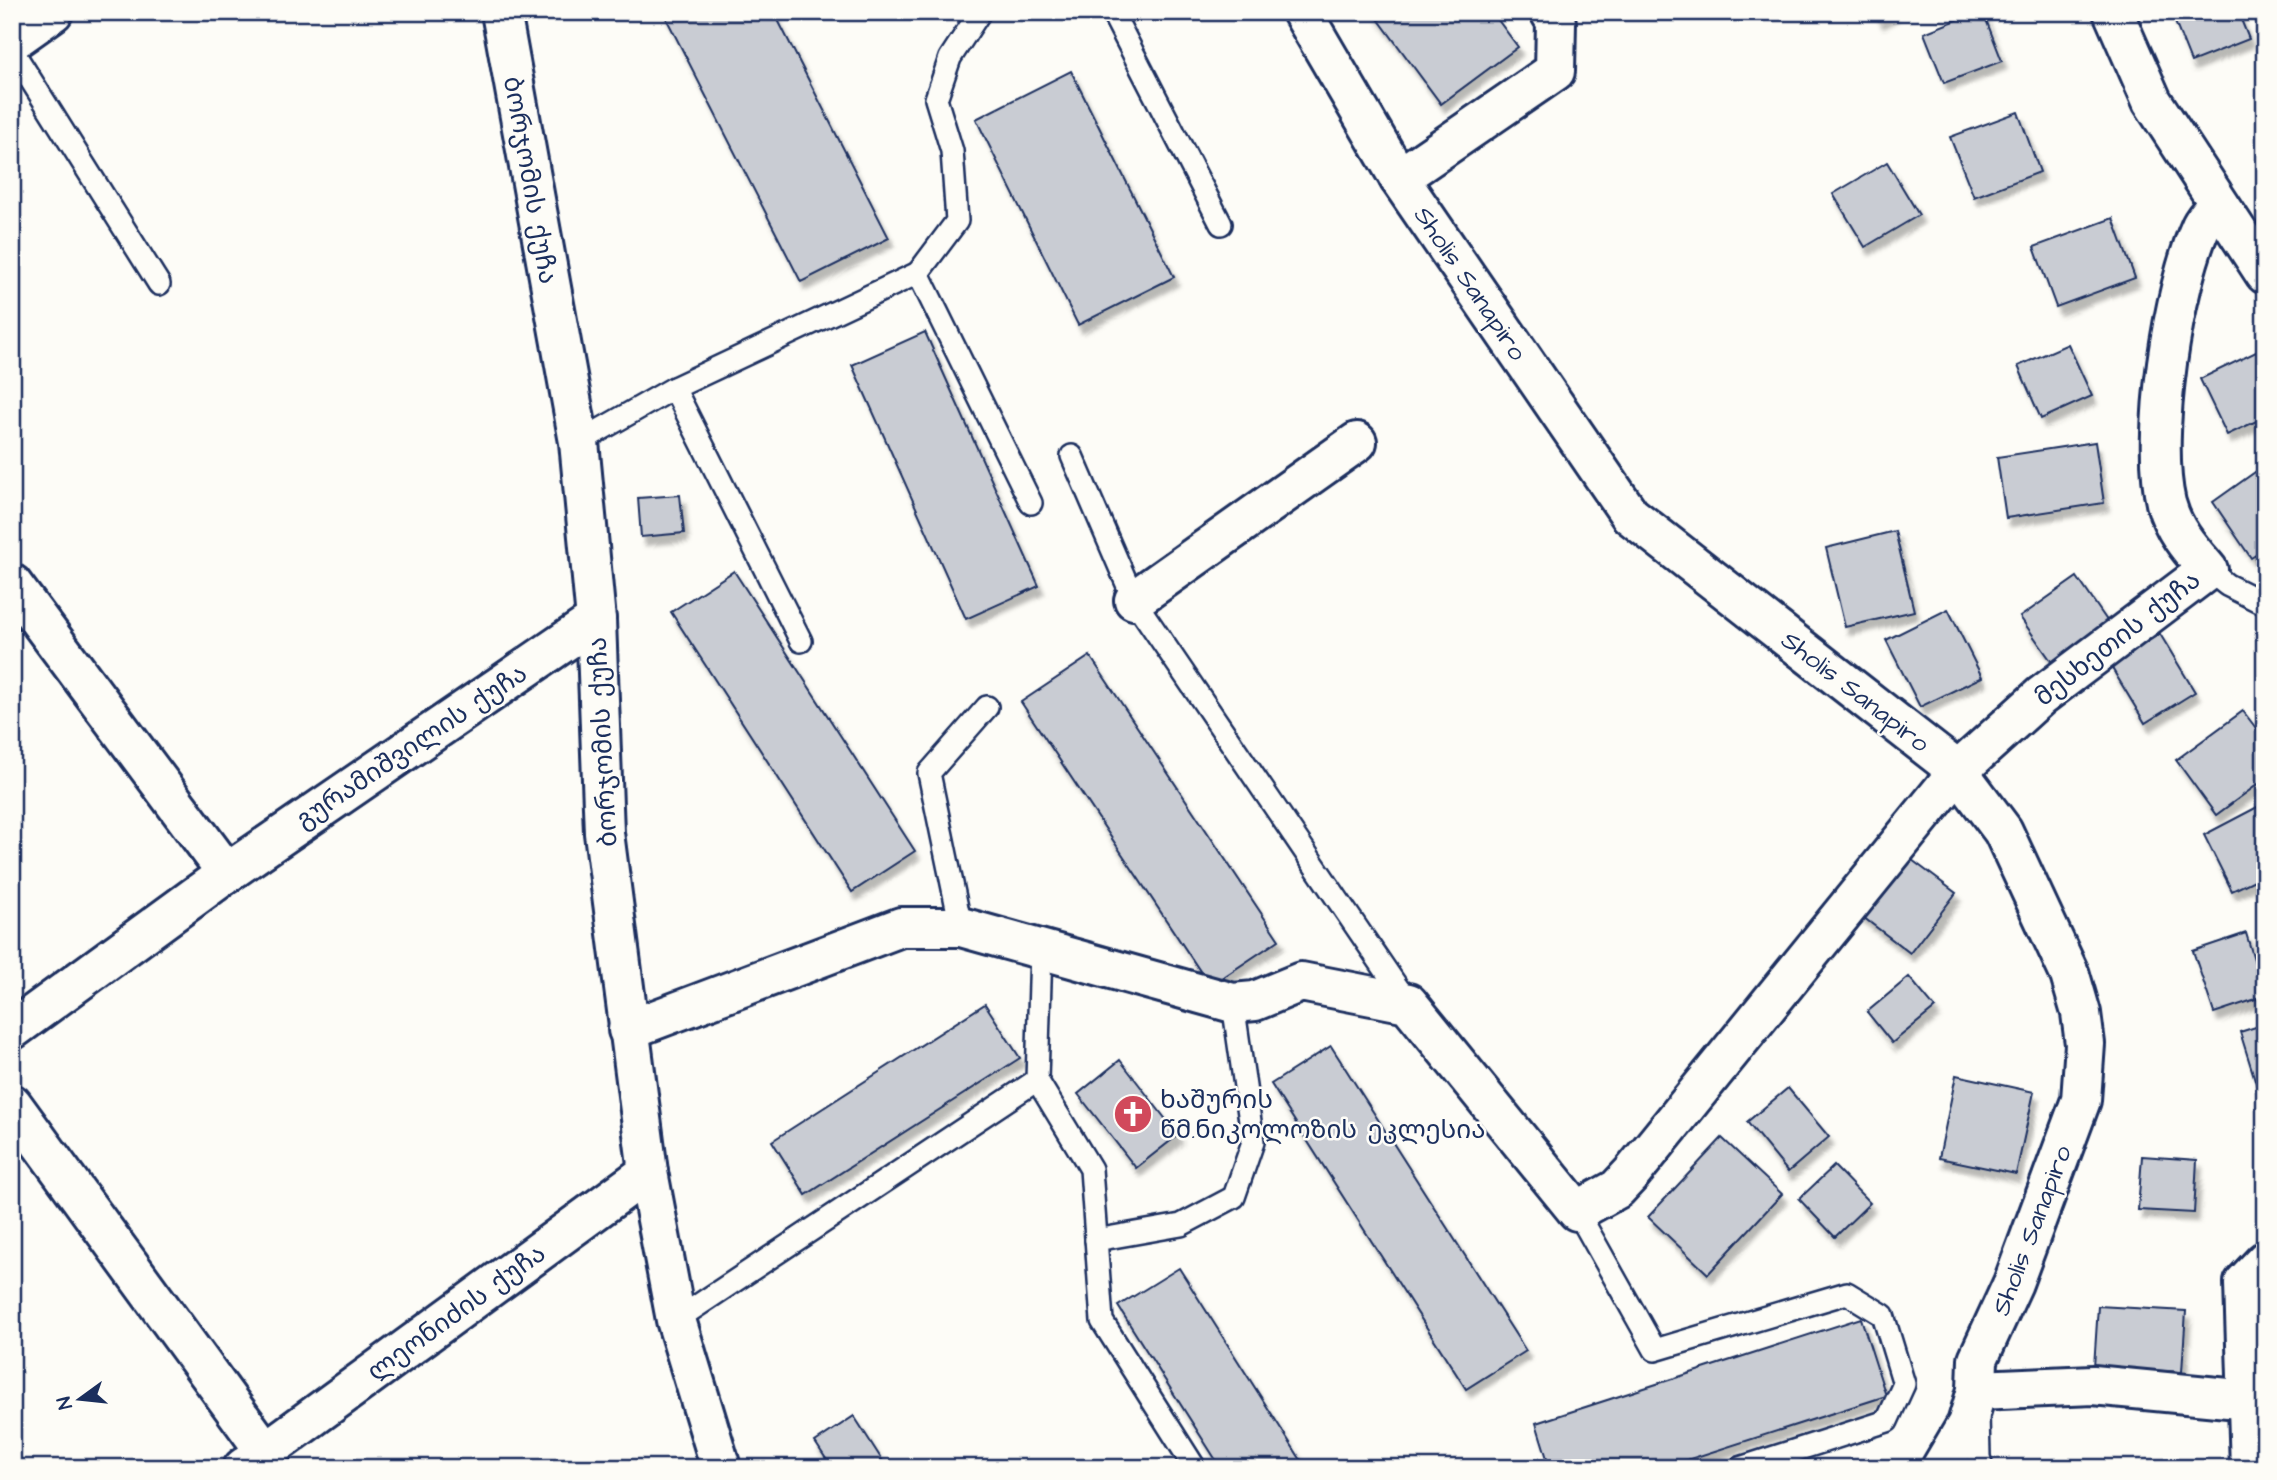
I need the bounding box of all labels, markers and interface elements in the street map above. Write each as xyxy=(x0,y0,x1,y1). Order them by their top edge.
street label: ბორჯომის ქუჩა xyxy=(494,73,566,287)
street label: Sholis Sanapiro xyxy=(1405,199,1535,368)
street label: მესხეთის ქუჩა xyxy=(2027,563,2208,715)
street label: Sholis Sanapiro xyxy=(1774,622,1937,761)
street label: ბორჯომის ქუჩა xyxy=(580,636,626,848)
street label: გურამიშვილის ქუჩა xyxy=(289,656,534,838)
place label: ხაშურის წმ.ნიკოლოზის ეკლესია xyxy=(1160,1082,1486,1148)
church icon: ხაშურის წმ.ნიკოლოზის ეკლესია xyxy=(1112,1093,1154,1135)
street label: Sholis Sanapiro xyxy=(1983,1140,2081,1320)
street label: ლეონიძის ქუჩა xyxy=(360,1236,553,1390)
north arrow xyxy=(46,1364,116,1434)
text: N xyxy=(50,1394,80,1412)

